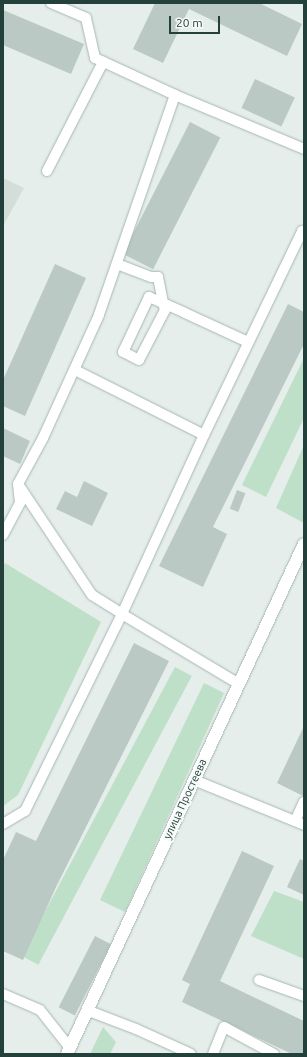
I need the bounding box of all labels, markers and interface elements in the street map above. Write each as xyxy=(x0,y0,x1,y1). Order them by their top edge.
scale bar xyxy=(171,8,222,34)
text: 20 m xyxy=(176,16,203,29)
street label: улица Простеева xyxy=(161,757,209,841)

